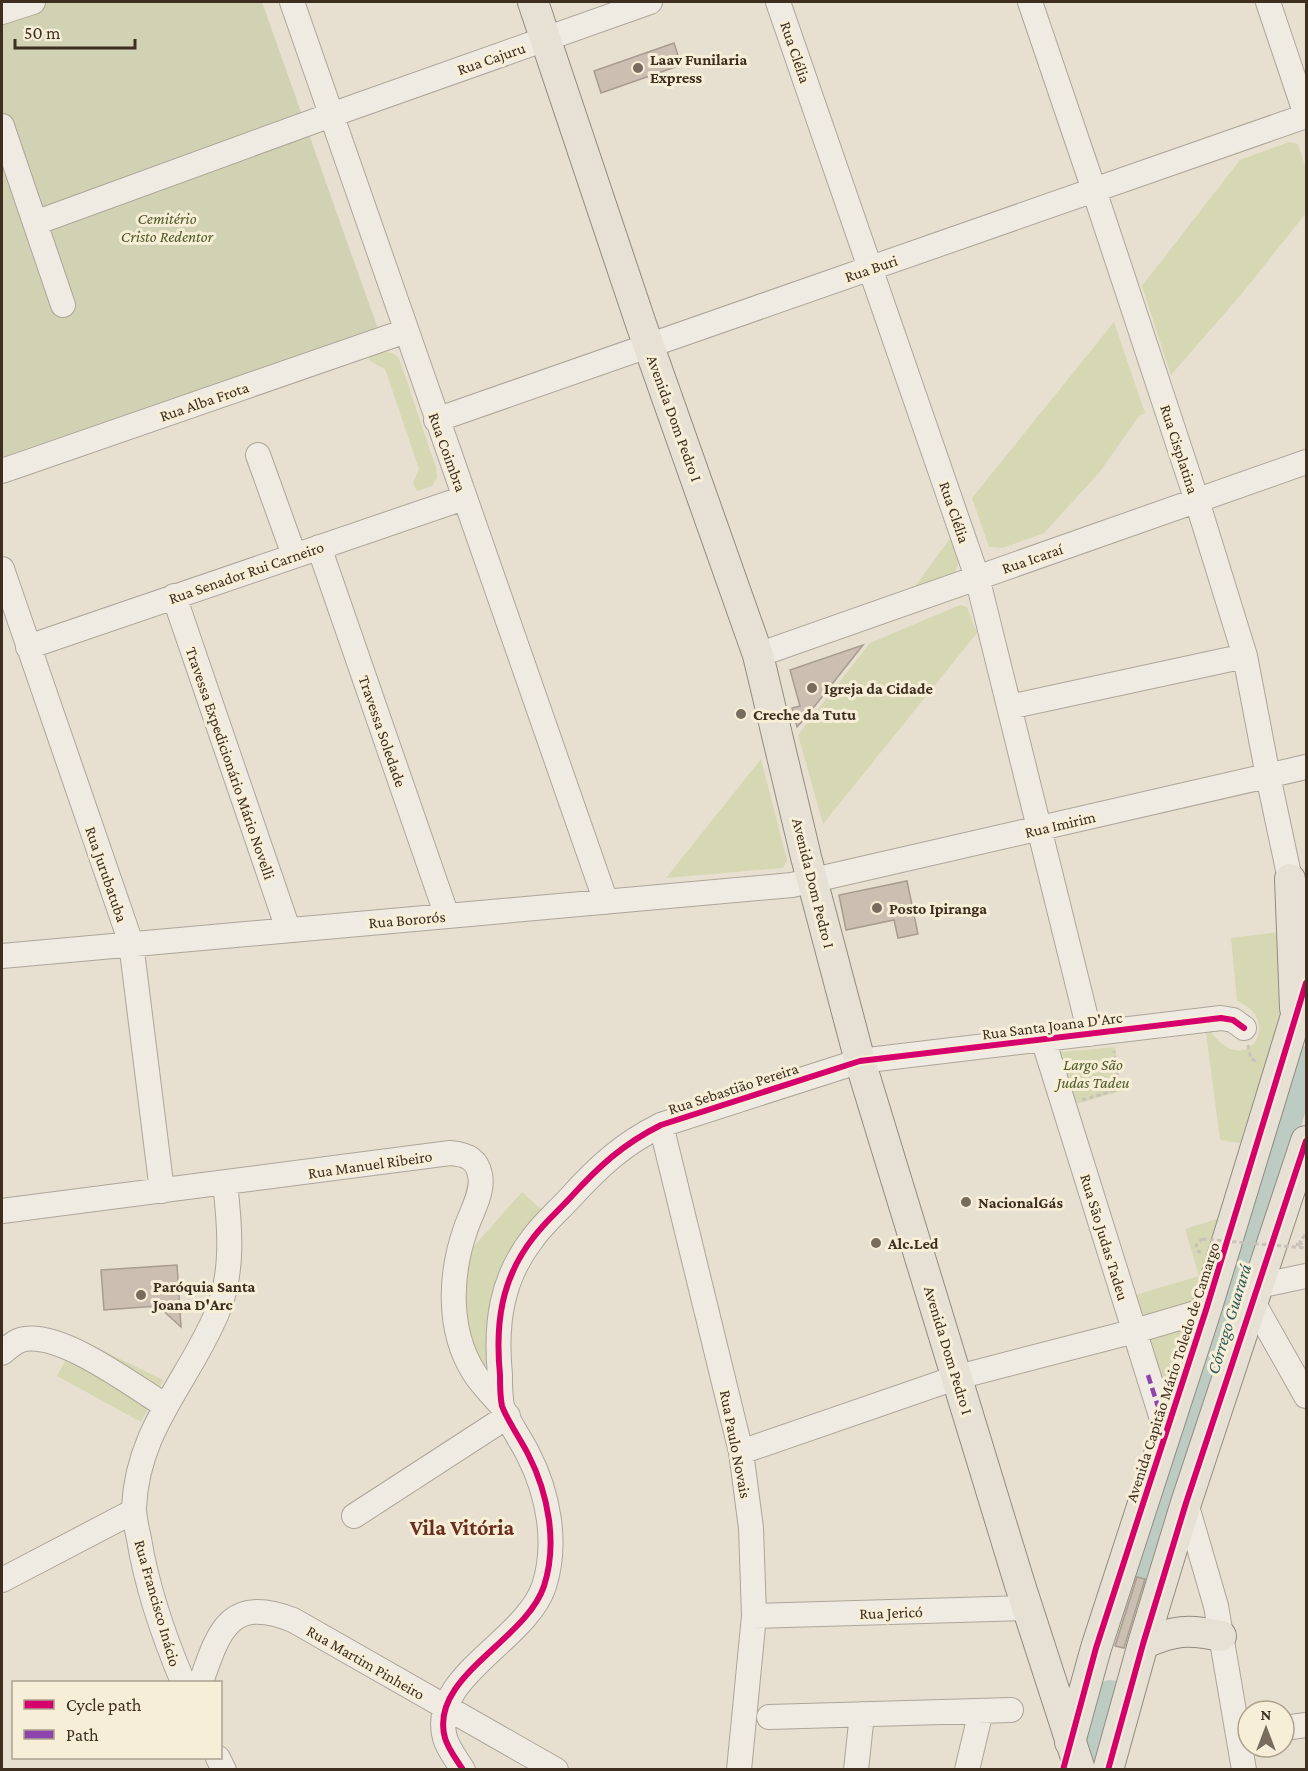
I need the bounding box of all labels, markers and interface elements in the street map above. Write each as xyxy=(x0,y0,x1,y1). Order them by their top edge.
scale bar xyxy=(15,12,135,50)
street label: Rua Clélia xyxy=(777,19,814,86)
text: 50 m xyxy=(24,23,61,43)
street label: Rua Cajuru xyxy=(455,39,528,79)
place label: Laav Funilaria Express xyxy=(650,51,747,86)
marker: Laav Funilaria Express xyxy=(631,61,645,75)
park label: Cemitério Cristo Redentor xyxy=(121,210,214,245)
street label: Rua Buri xyxy=(843,252,900,285)
street label: Avenida Dom Pedro I xyxy=(644,353,705,484)
street label: Rua Alba Frota xyxy=(157,378,252,425)
street label: Rua Cisplatina xyxy=(1156,402,1202,497)
street label: Rua Coimbra xyxy=(425,410,470,495)
street label: Rua Clélia xyxy=(936,479,973,546)
street label: Rua Senador Rui Carneiro xyxy=(166,538,326,607)
street label: Rua Icaraí xyxy=(999,540,1066,577)
street label: Travessa Expedicionário Mário Novelli xyxy=(182,645,278,882)
street label: Travessa Soledade xyxy=(356,673,410,789)
place label: Igreja da Cidade xyxy=(824,680,934,698)
marker: Igreja da Cidade xyxy=(805,681,819,695)
place label: Creche da Tutu xyxy=(753,706,856,723)
marker: Creche da Tutu xyxy=(734,707,748,721)
street label: Rua Imirim xyxy=(1023,808,1097,841)
street label: Avenida Dom Pedro I xyxy=(789,816,838,950)
street label: Rua Jurubatuba xyxy=(81,824,131,925)
place label: Posto Ipiranga xyxy=(889,900,987,917)
marker: Posto Ipiranga xyxy=(870,901,884,915)
street label: Rua Bororós xyxy=(368,908,446,931)
street label: Rua Santa Joana D'Arc xyxy=(981,1008,1124,1044)
park label: Largo São Judas Tadeu xyxy=(1054,1056,1129,1092)
street label: Rua Sebastião Pereira xyxy=(666,1059,801,1118)
street label: Rua Manuel Ribeiro xyxy=(307,1147,433,1182)
street label: Rua São Judas Tadeu xyxy=(1076,1172,1132,1303)
place label: NacionalGás xyxy=(978,1194,1063,1211)
marker: NacionalGás xyxy=(959,1195,973,1209)
place label: Alc.Led xyxy=(887,1235,939,1252)
marker: Alc.Led xyxy=(869,1236,883,1250)
street label: Avenida Capitão Mário Toledo de Camargo xyxy=(1122,1240,1224,1504)
water label: Córrego Guarará xyxy=(1203,1261,1255,1376)
place label: Paróquia Santa Joana D'Arc xyxy=(151,1278,256,1313)
street label: Avenida Dom Pedro I xyxy=(921,1284,976,1417)
marker: Paróquia Santa Joana D'Arc xyxy=(134,1288,148,1302)
street label: Rua Paulo Novais xyxy=(717,1389,754,1500)
district label: Vila Vitória xyxy=(409,1515,515,1540)
street label: Rua Francisco Inácio xyxy=(131,1538,184,1668)
street label: Rua Jericó xyxy=(859,1603,923,1623)
street label: Rua Martim Pinheiro xyxy=(304,1622,428,1703)
legend xyxy=(12,1681,222,1759)
text: Cycle path xyxy=(66,1695,142,1715)
north arrow xyxy=(1236,1699,1296,1759)
text: N xyxy=(1261,1706,1272,1723)
text: Path xyxy=(66,1725,99,1745)

